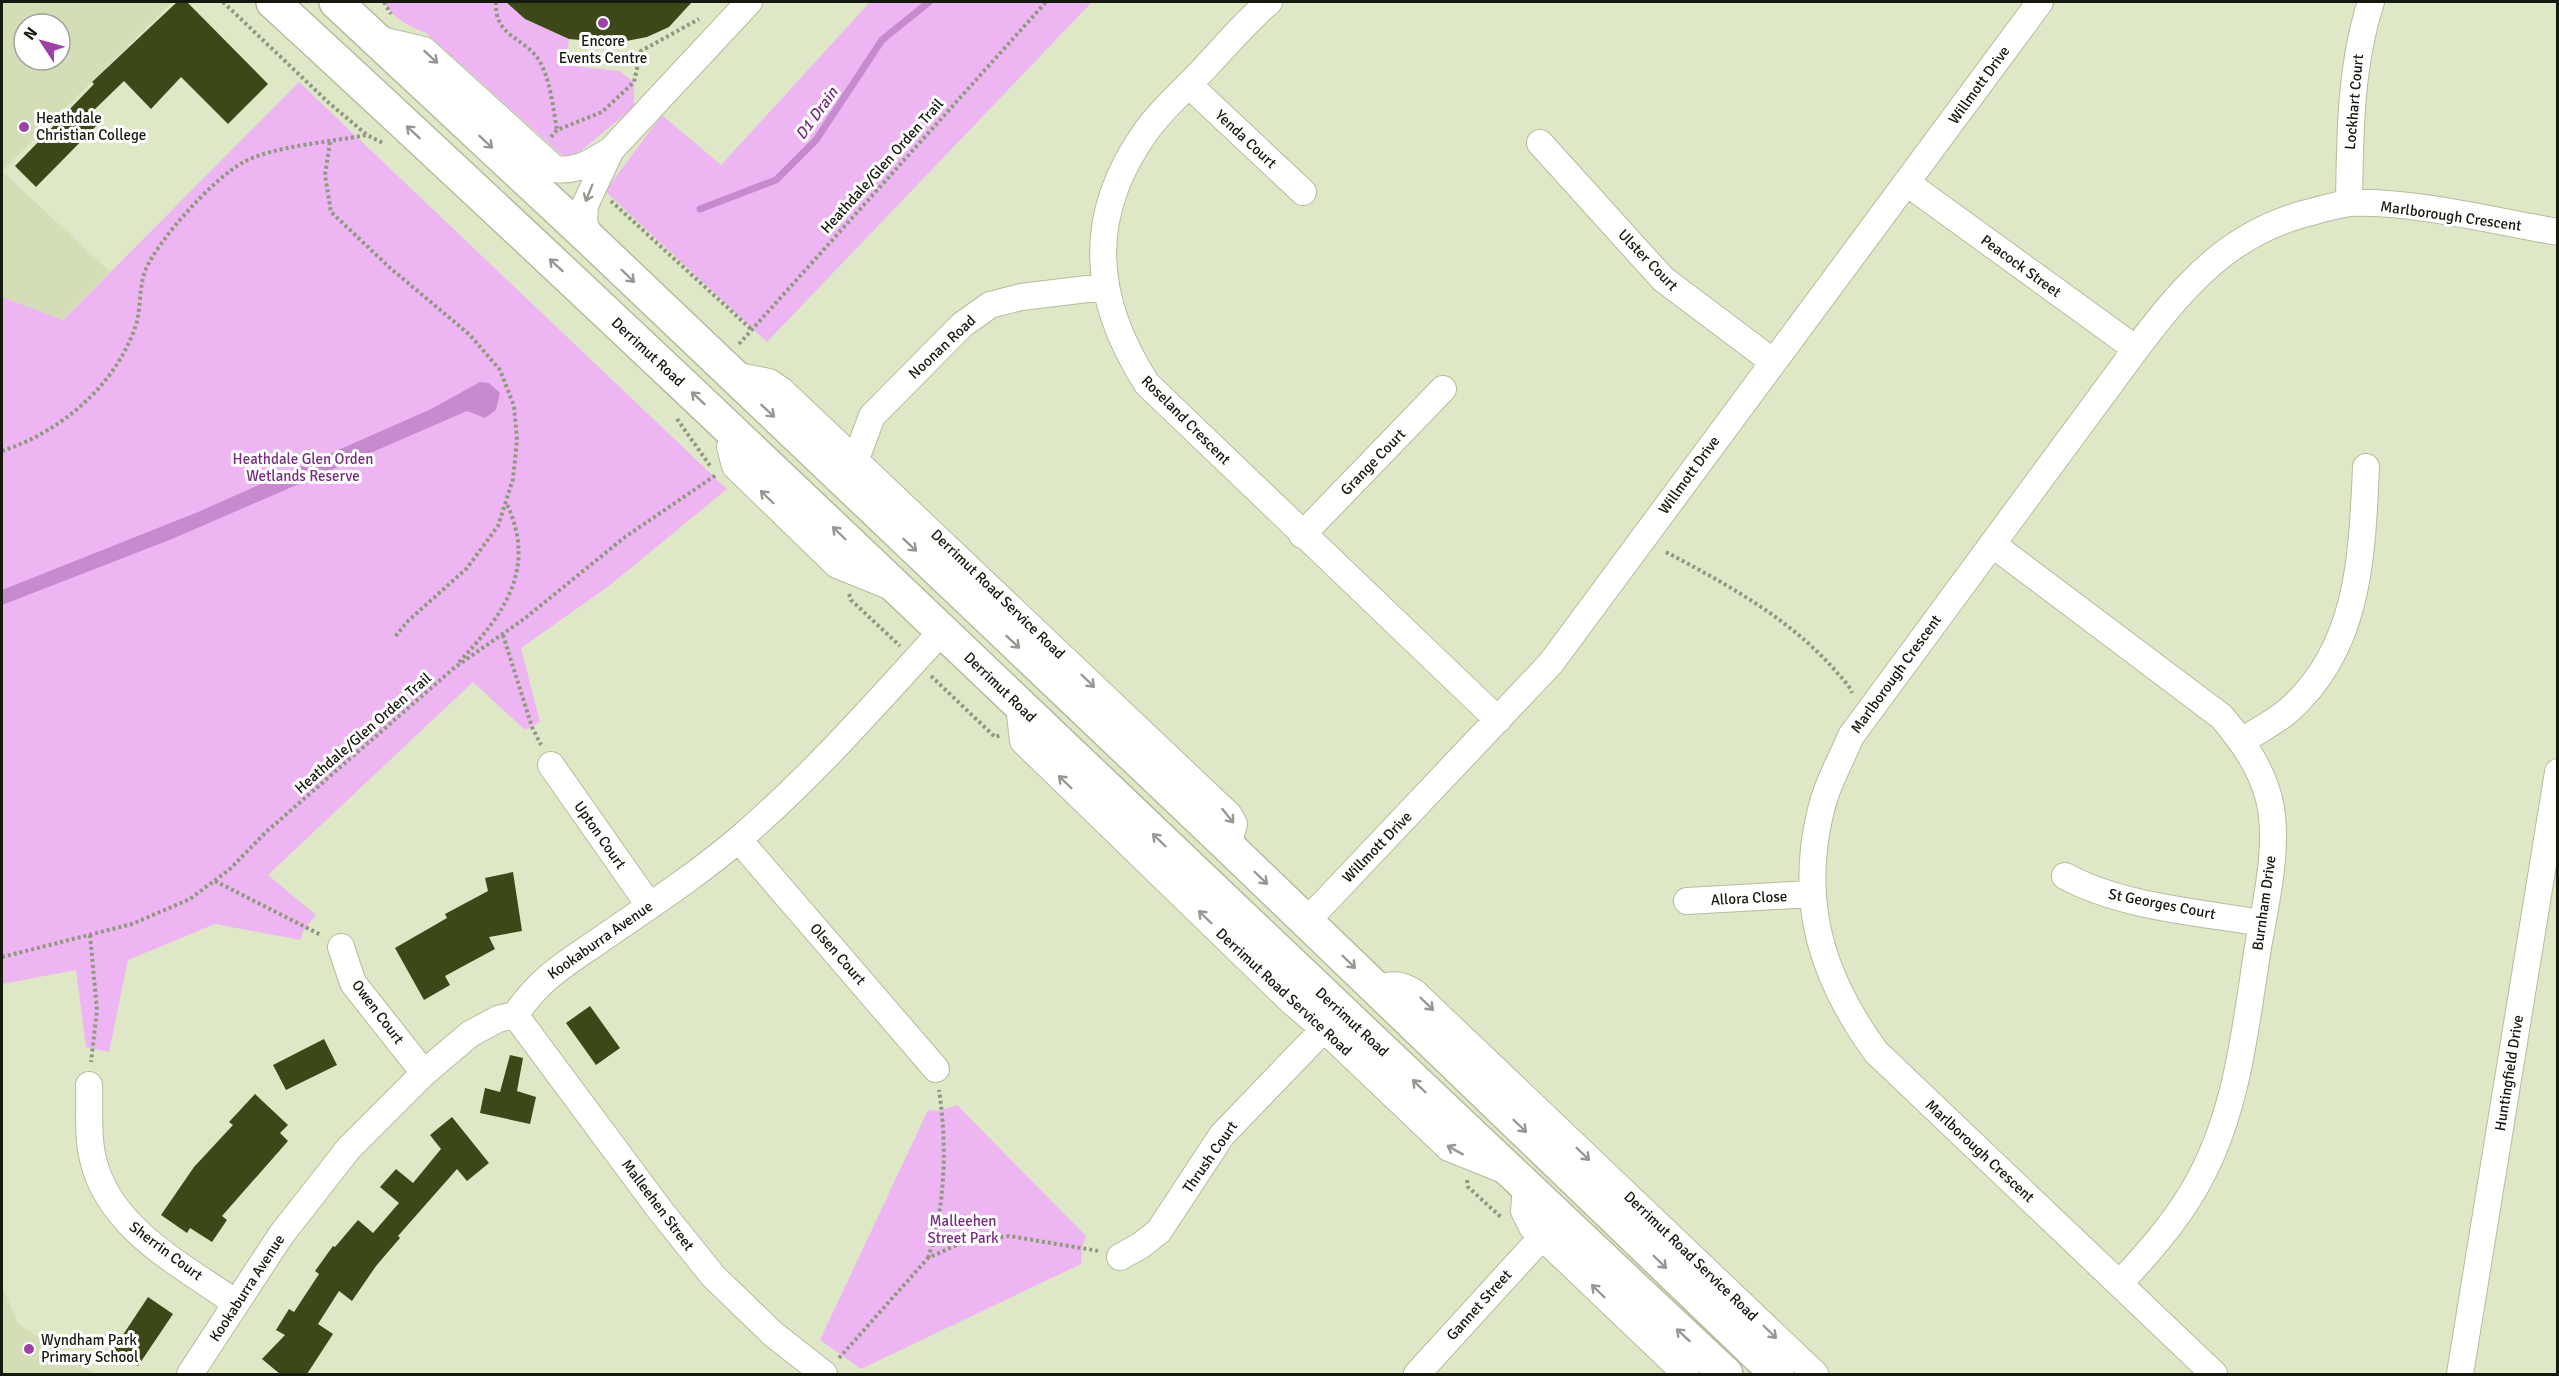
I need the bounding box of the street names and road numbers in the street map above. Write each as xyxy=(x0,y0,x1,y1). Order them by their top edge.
street label: Willmott Drive xyxy=(1945,42,2013,128)
street label: Lockhart Court xyxy=(2341,53,2367,151)
street label: Heathdale/Glen Orden Trail xyxy=(817,95,947,237)
street label: Yenda Court xyxy=(1212,106,1280,172)
street label: Marlborough Crescent xyxy=(2379,197,2523,235)
street label: Ulster Court xyxy=(1614,226,1682,294)
street label: Peacock Street xyxy=(1977,231,2065,301)
street label: Noonan Road xyxy=(905,311,979,383)
street label: Derrimut Road xyxy=(608,314,688,390)
street label: Roseland Crescent xyxy=(1138,372,1234,468)
street label: Grange Court xyxy=(1337,425,1409,499)
street label: Willmott Drive xyxy=(1655,432,1723,518)
street label: Derrimut Road Service Road xyxy=(927,525,1069,663)
street label: Marlborough Crescent xyxy=(1847,611,1945,737)
street label: Derrimut Road xyxy=(960,648,1040,726)
street label: Heathdale/Glen Orden Trail xyxy=(291,669,435,797)
street label: Upton Court xyxy=(570,798,630,872)
street label: Willmott Drive xyxy=(1338,808,1416,886)
street label: Burnham Drive xyxy=(2248,854,2280,952)
street label: St Georges Court xyxy=(2107,885,2217,923)
street label: Allora Close xyxy=(1710,887,1788,909)
street label: Kookaburra Avenue xyxy=(544,897,656,983)
street label: Olsen Court xyxy=(806,919,870,989)
street label: Derrimut Road Service Road xyxy=(1212,924,1356,1060)
street label: Owen Court xyxy=(348,976,408,1048)
street label: Derrimut Road xyxy=(1312,984,1392,1060)
street label: Huntingfield Drive xyxy=(2491,1014,2527,1132)
street label: Marlborough Crescent xyxy=(1922,1096,2038,1206)
street label: Thrush Court xyxy=(1179,1118,1241,1196)
street label: Malleehen Street xyxy=(618,1156,698,1254)
street label: Derrimut Road Service Road xyxy=(1620,1187,1762,1325)
street label: Sherrin Court xyxy=(126,1218,206,1284)
street label: Kookaburra Avenue xyxy=(206,1231,288,1345)
street label: Gannet Street xyxy=(1443,1266,1515,1344)

